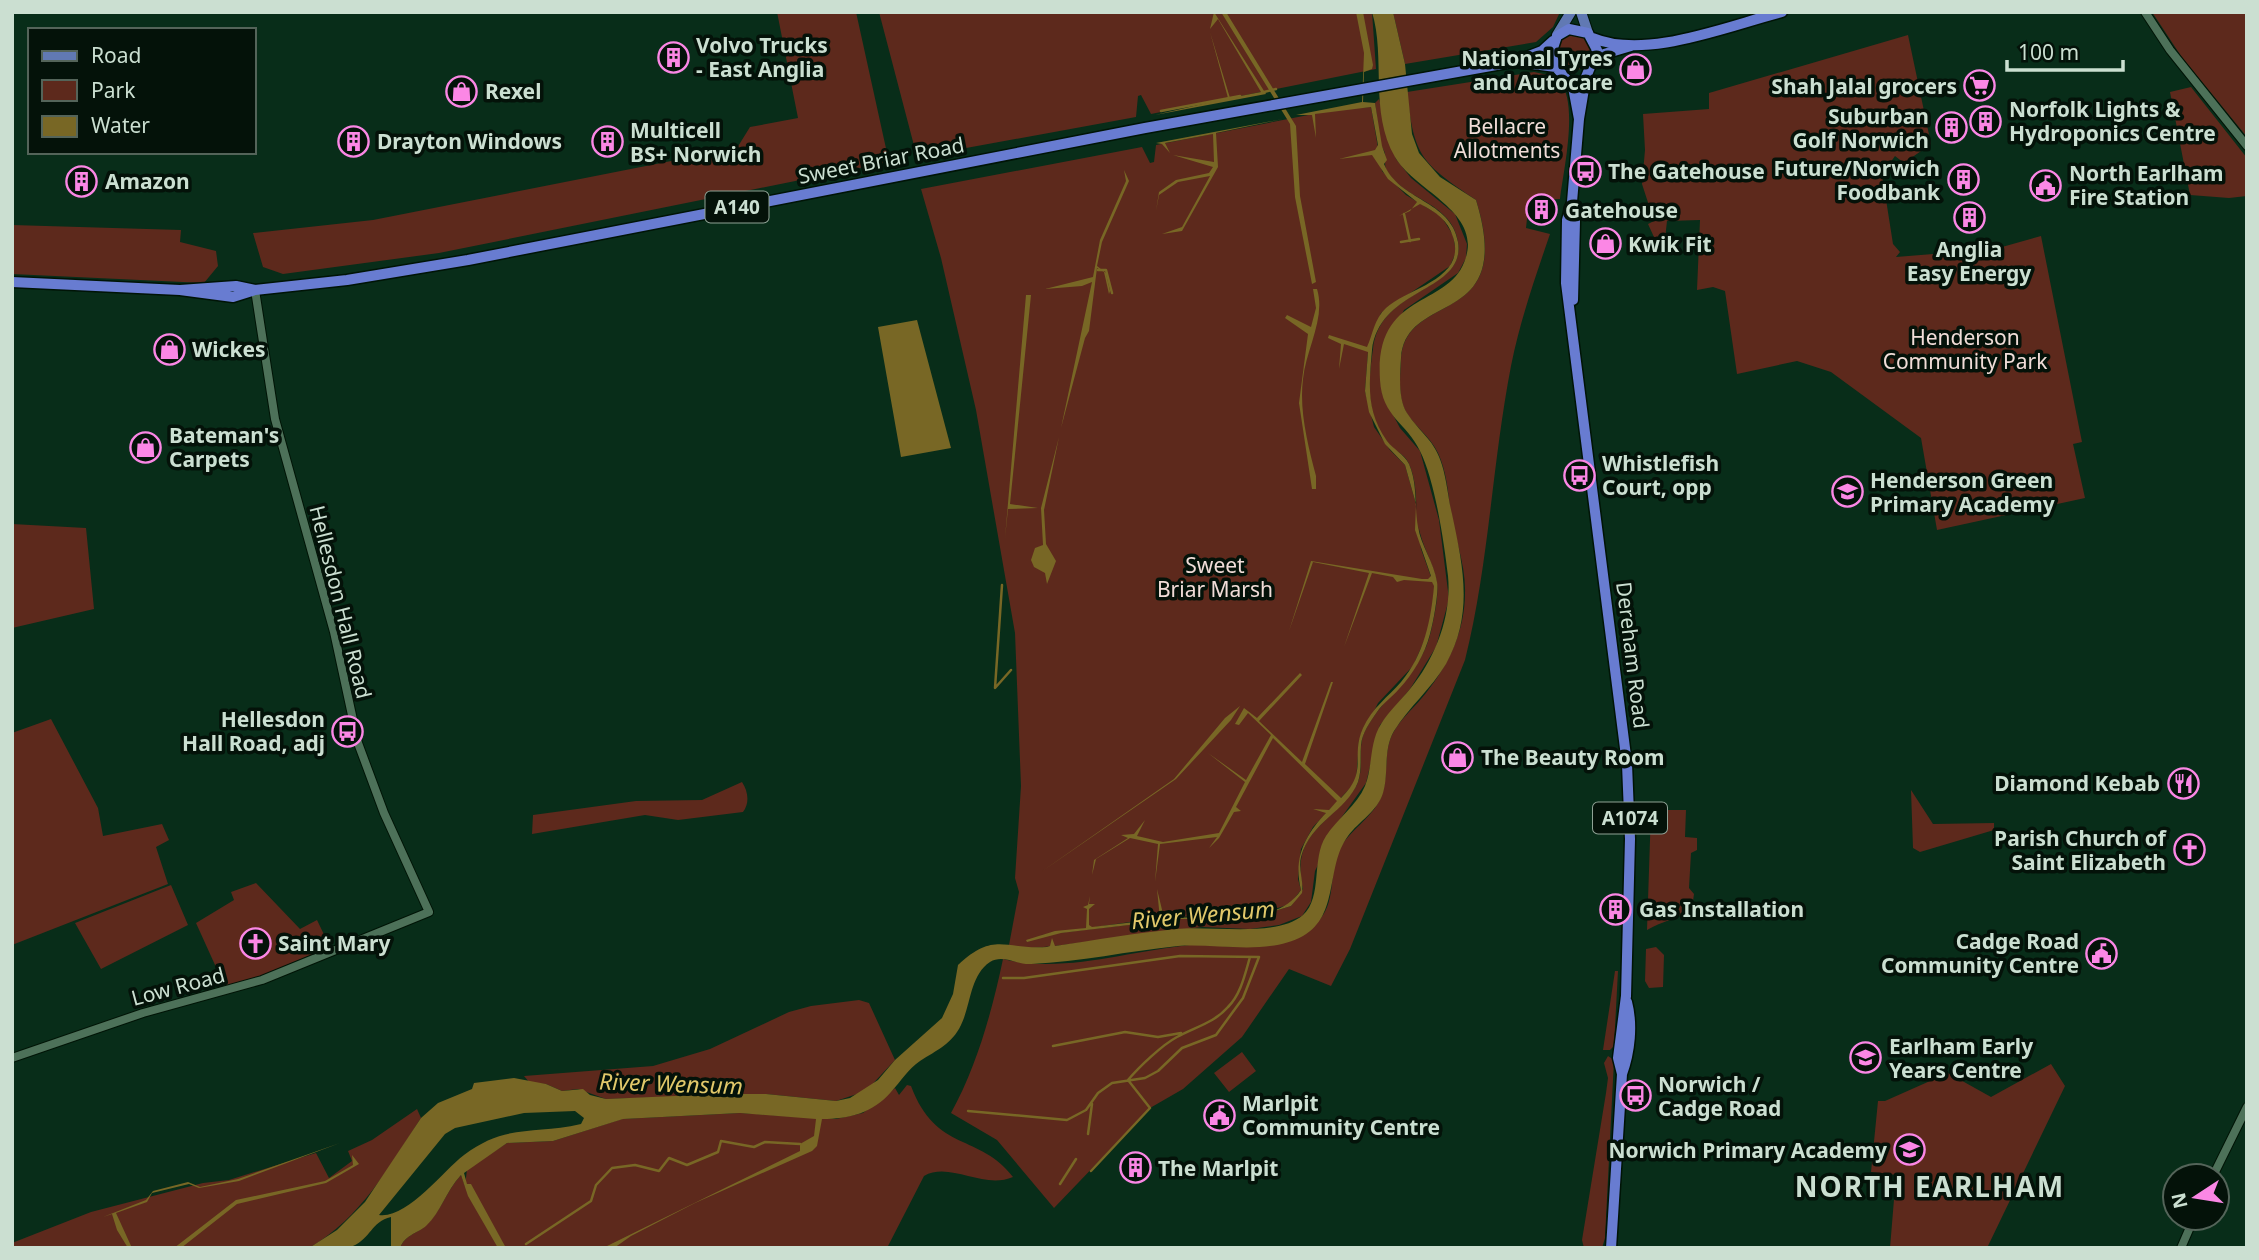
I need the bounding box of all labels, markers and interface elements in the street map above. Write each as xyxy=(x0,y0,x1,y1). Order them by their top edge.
legend xyxy=(28,28,256,154)
scale bar xyxy=(2007,28,2122,72)
place label: Volvo Trucks - East Anglia xyxy=(696,31,828,83)
text: 100 m xyxy=(2018,38,2079,66)
building icon: Volvo Trucks - East Anglia xyxy=(656,40,690,74)
text: Road xyxy=(91,41,141,69)
place label: National Tyres and Autocare xyxy=(1461,44,1613,96)
shop icon: National Tyres and Autocare xyxy=(1619,53,1653,87)
supermarket icon: Shah Jalal grocers xyxy=(1963,69,1997,103)
place label: Shah Jalal grocers xyxy=(1771,72,1957,100)
shop icon: Rexel xyxy=(445,74,479,108)
text: Park xyxy=(91,76,136,104)
place label: Rexel xyxy=(485,77,541,105)
place label: Norfolk Lights & Hydroponics Centre xyxy=(2009,95,2216,147)
place label: Suburban Golf Norwich xyxy=(1793,102,1929,154)
building icon: Norfolk Lights & Hydroponics Centre xyxy=(1969,104,2003,138)
text: Water xyxy=(91,111,150,139)
building icon: Suburban Golf Norwich xyxy=(1935,111,1969,145)
park label: Bellacre Allotments xyxy=(1454,112,1560,164)
place label: Multicell BS+ Norwich xyxy=(630,116,761,168)
building icon: Drayton Windows xyxy=(337,124,371,158)
building icon: Multicell BS+ Norwich xyxy=(590,125,624,159)
place label: Drayton Windows xyxy=(377,127,562,155)
street label: Sweet Briar Road xyxy=(795,130,967,190)
bus stop icon: The Gatehouse xyxy=(1568,154,1602,188)
place label: Future/Norwich Foodbank xyxy=(1774,154,1941,206)
place label: The Gatehouse xyxy=(1608,157,1765,185)
place label: North Earlham Fire Station xyxy=(2069,159,2224,211)
building icon: Future/Norwich Foodbank xyxy=(1946,163,1980,197)
building icon: Amazon xyxy=(65,164,99,198)
place label: Amazon xyxy=(105,167,190,195)
public building icon: North Earlham Fire Station xyxy=(2029,168,2063,202)
road number: A140 xyxy=(706,192,768,223)
building icon: Gatehouse xyxy=(1525,193,1559,227)
place label: Gatehouse xyxy=(1565,196,1678,224)
building icon: Anglia Easy Energy xyxy=(1952,200,1986,234)
shop icon: Kwik Fit xyxy=(1588,227,1622,261)
place label: Kwik Fit xyxy=(1628,230,1712,258)
place label: Anglia Easy Energy xyxy=(1907,235,2031,287)
park label: Henderson Community Park xyxy=(1883,323,2048,375)
shop icon: Wickes xyxy=(152,332,186,366)
place label: Wickes xyxy=(192,335,266,363)
place label: Bateman's Carpets xyxy=(169,421,279,473)
shop icon: Bateman's Carpets xyxy=(129,430,163,464)
place label: Whistlefish Court, opp xyxy=(1602,449,1719,501)
bus stop icon: Whistlefish Court, opp xyxy=(1562,458,1596,492)
place label: Henderson Green Primary Academy xyxy=(1870,466,2055,518)
school or university icon: Henderson Green Primary Academy xyxy=(1830,475,1864,509)
street label: Hellesdon Hall Road xyxy=(303,502,379,702)
park label: Sweet Briar Marsh xyxy=(1157,551,1273,603)
street label: Dereham Road xyxy=(1610,580,1656,730)
place label: Hellesdon Hall Road, adj xyxy=(182,705,325,757)
bus stop icon: Hellesdon Hall Road, adj xyxy=(331,714,365,748)
shop icon: The Beauty Room xyxy=(1441,740,1475,774)
place label: The Beauty Room xyxy=(1481,743,1665,771)
restaurant icon: Diamond Kebab xyxy=(2166,766,2200,800)
place label: Diamond Kebab xyxy=(1994,769,2160,797)
road number: A1074 xyxy=(1593,803,1667,834)
place label: Parish Church of Saint Elizabeth xyxy=(1994,824,2168,876)
church icon: Parish Church of Saint Elizabeth xyxy=(2172,833,2206,867)
water label: River Wensum xyxy=(1130,892,1276,936)
building icon: Gas Installation xyxy=(1599,892,1633,926)
place label: Gas Installation xyxy=(1639,895,1804,923)
church icon: Saint Mary xyxy=(238,926,272,960)
place label: Cadge Road Community Centre xyxy=(1881,927,2079,979)
place label: Saint Mary xyxy=(278,929,390,957)
public building icon: Cadge Road Community Centre xyxy=(2085,936,2119,970)
street label: Low Road xyxy=(128,960,228,1012)
place label: Earlham Early Years Centre xyxy=(1889,1032,2033,1084)
school or university icon: Earlham Early Years Centre xyxy=(1849,1041,1883,1075)
water label: River Wensum xyxy=(599,1064,743,1102)
place label: Norwich / Cadge Road xyxy=(1658,1070,1781,1122)
bus stop icon: Norwich / Cadge Road xyxy=(1618,1079,1652,1113)
place label: Marlpit Community Centre xyxy=(1242,1089,1440,1141)
public building icon: Marlpit Community Centre xyxy=(1202,1098,1236,1132)
school or university icon: Norwich Primary Academy xyxy=(1893,1133,1927,1167)
place label: Norwich Primary Academy xyxy=(1608,1136,1887,1164)
building icon: The Marlpit xyxy=(1118,1151,1152,1185)
place label: The Marlpit xyxy=(1158,1154,1278,1182)
north arrow xyxy=(2161,1162,2231,1232)
district label: NORTH EARLHAM xyxy=(1795,1167,2065,1205)
text: N xyxy=(2165,1190,2194,1211)

